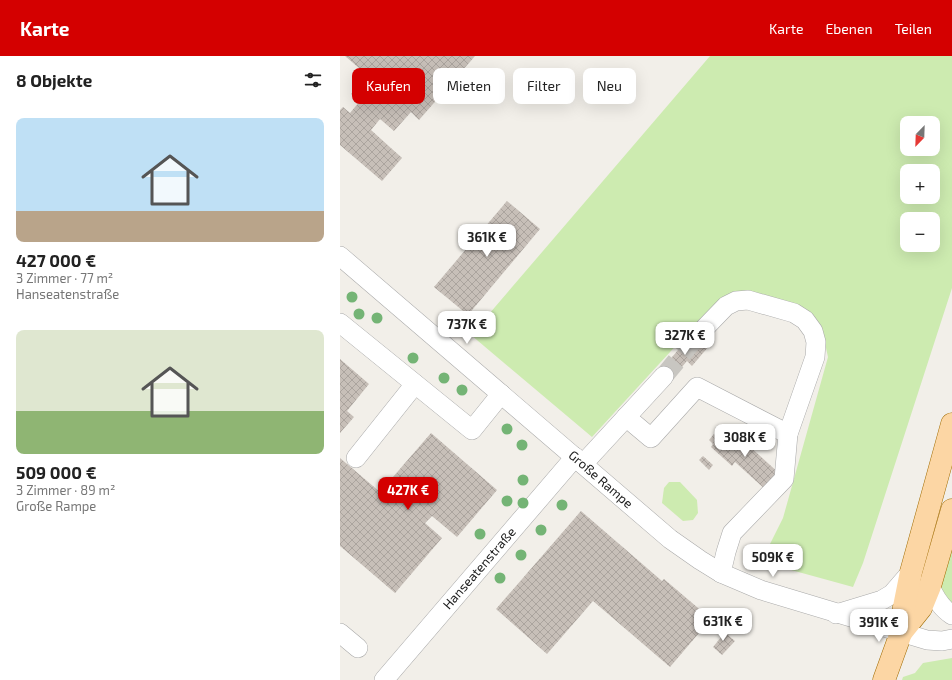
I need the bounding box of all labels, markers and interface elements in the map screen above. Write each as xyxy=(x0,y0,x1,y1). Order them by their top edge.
text: Karte xyxy=(20,17,70,40)
text: Karte xyxy=(769,20,804,37)
text: Ebenen xyxy=(826,20,873,37)
text: Teilen xyxy=(895,20,932,37)
chip: Kaufen xyxy=(352,68,425,104)
chip: Mieten xyxy=(433,68,505,104)
chip: Filter xyxy=(513,68,575,104)
chip: Neu xyxy=(583,68,636,104)
icon: filters xyxy=(302,69,324,91)
text: 8 Objekte xyxy=(16,70,92,90)
north arrow xyxy=(900,116,940,156)
map controls xyxy=(900,116,940,252)
icon: home xyxy=(134,144,206,216)
button: + xyxy=(900,164,940,204)
button: − xyxy=(900,212,940,252)
pin: 361K € xyxy=(454,224,520,258)
text: 361K € xyxy=(467,229,507,245)
text: 427 000 € xyxy=(16,250,96,270)
text: 3 Zimmer · 77 m² xyxy=(16,270,113,286)
text: Hanseatenstraße xyxy=(16,286,119,302)
pin: 737K € xyxy=(434,311,500,345)
text: 737K € xyxy=(447,316,487,332)
pin: 327K € xyxy=(652,322,718,356)
text: 327K € xyxy=(664,327,706,343)
icon: home xyxy=(134,356,206,428)
pin: 308K € xyxy=(712,424,778,458)
text: 308K € xyxy=(724,429,766,445)
street label: Große Rampe xyxy=(565,447,637,511)
text: 509 000 € xyxy=(16,462,97,482)
pin: 427K € xyxy=(375,477,441,511)
text: 3 Zimmer · 89 m² xyxy=(16,482,115,498)
text: 427K € xyxy=(387,482,429,498)
text: Große Rampe xyxy=(16,498,96,514)
street label: Hanseatenstraße xyxy=(439,524,519,612)
pin: 509K € xyxy=(740,544,806,578)
text: 509K € xyxy=(752,549,794,565)
pin: 631K € xyxy=(690,608,756,642)
pin: 391K € xyxy=(846,609,912,643)
text: 631K € xyxy=(703,613,743,629)
text: 391K € xyxy=(859,614,899,630)

